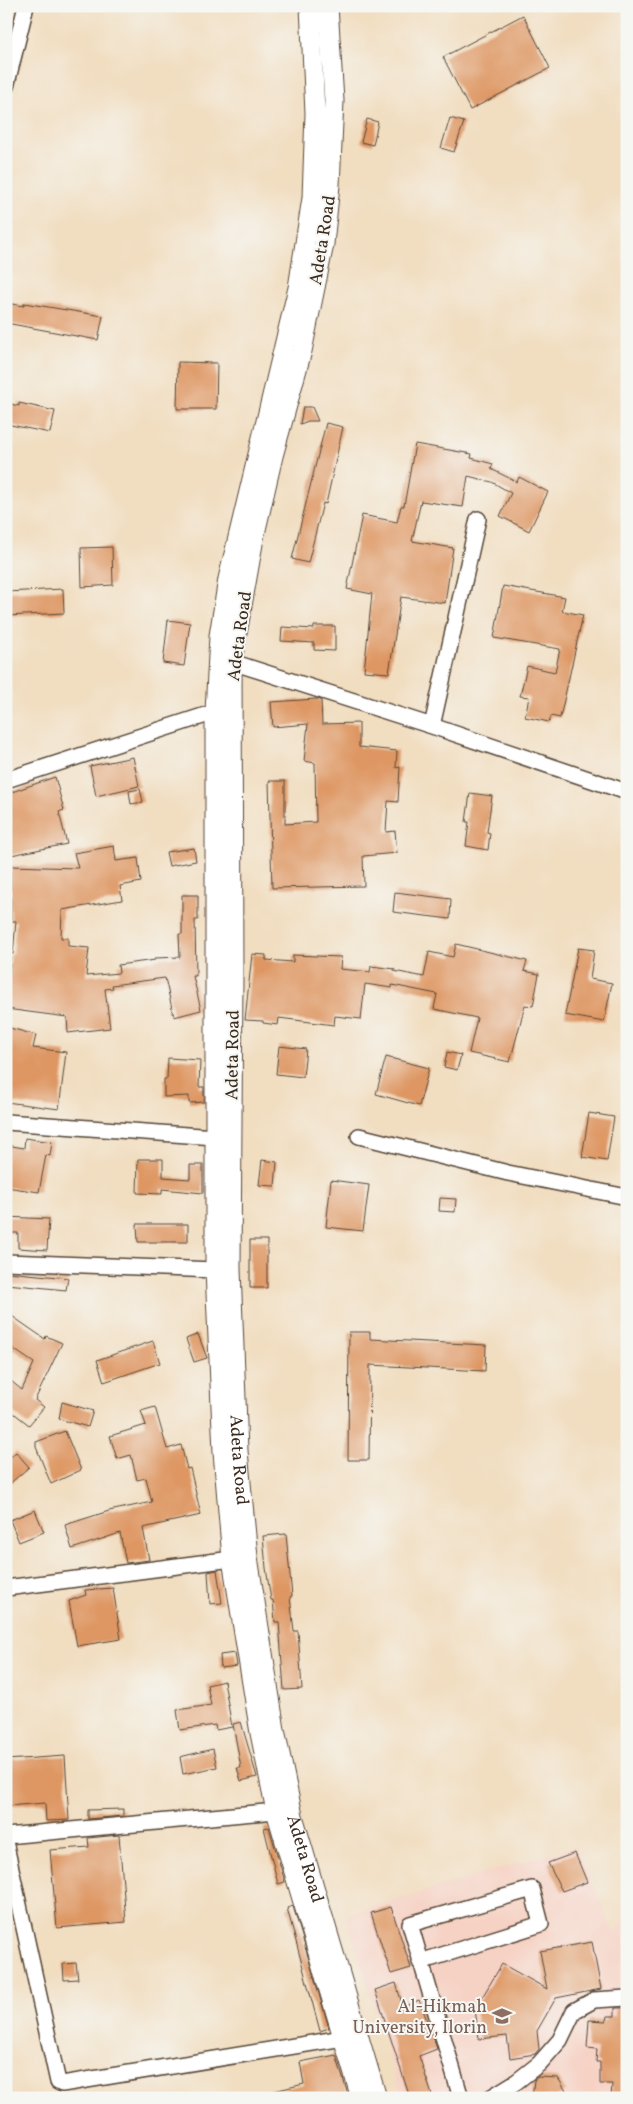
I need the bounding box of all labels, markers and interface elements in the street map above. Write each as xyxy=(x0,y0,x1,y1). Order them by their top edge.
street label: Adeta Road xyxy=(304,194,343,287)
street label: Adeta Road xyxy=(222,590,259,683)
street label: Adeta Road xyxy=(220,1010,247,1101)
street label: Adeta Road xyxy=(223,1414,254,1506)
street label: Adeta Road xyxy=(279,1812,329,1906)
place label: Al-Hikmah University, Ilorin xyxy=(352,1995,487,2041)
school or university icon: Al-Hikmah University, Ilorin xyxy=(491,2005,513,2027)

